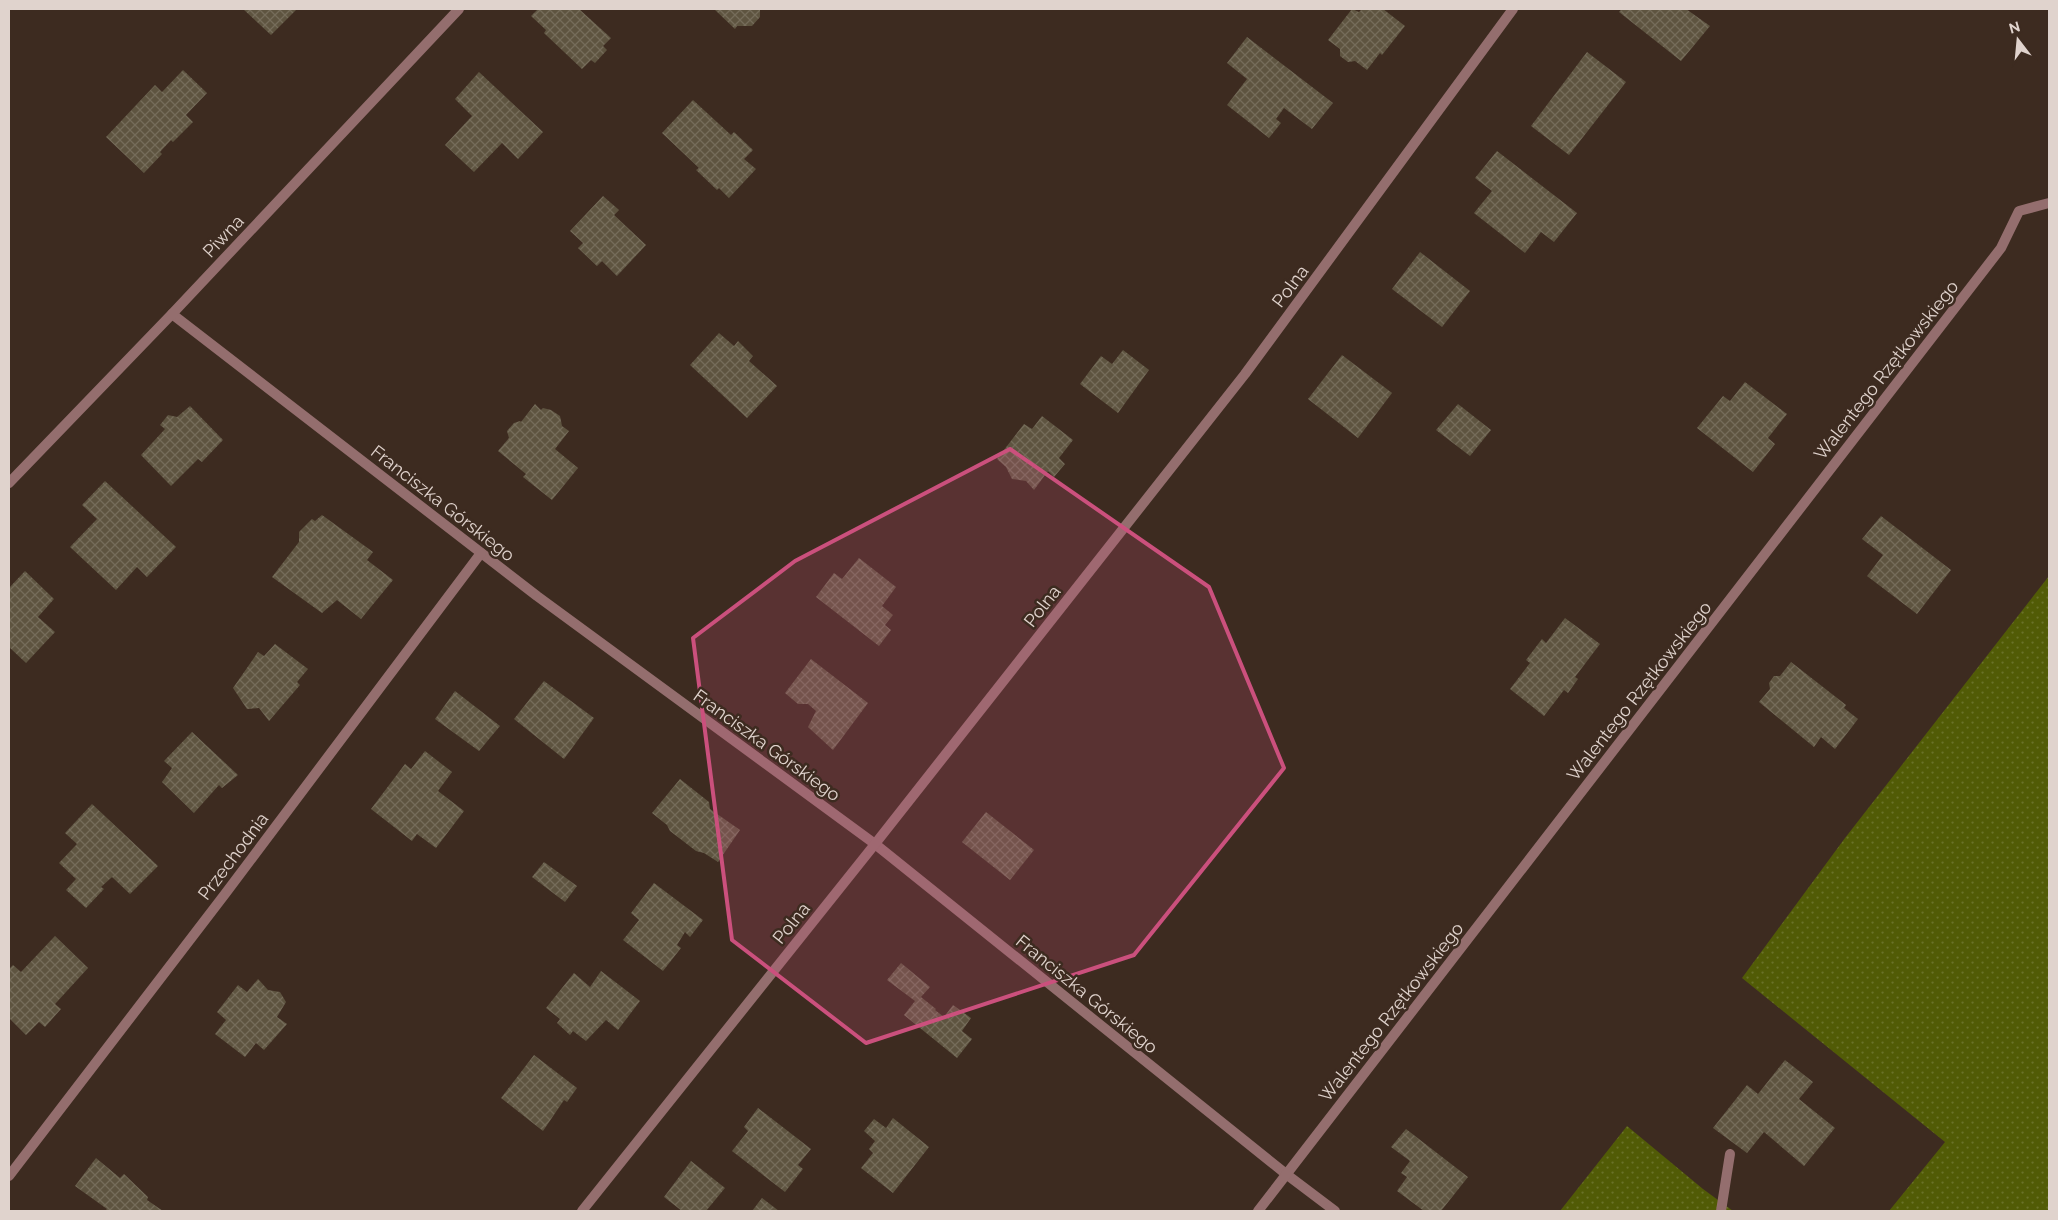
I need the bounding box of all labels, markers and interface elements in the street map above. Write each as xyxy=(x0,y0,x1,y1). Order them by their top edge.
north arrow xyxy=(1993,15,2043,65)
text: N xyxy=(2007,18,2022,37)
street label: Piwna xyxy=(198,211,248,261)
street label: Polna xyxy=(1267,261,1313,311)
street label: Walentego Rzętkowskiego xyxy=(1809,276,1963,464)
street label: Franciszka Górskiego xyxy=(367,440,519,566)
street label: Polna xyxy=(1019,581,1065,631)
street label: Walentego Rzętkowskiego xyxy=(1562,597,1716,785)
street label: Franciszka Górskiego xyxy=(690,685,845,805)
street label: Przechodnia xyxy=(194,808,272,904)
street label: Polna xyxy=(768,898,814,948)
street label: Walentego Rzętkowskiego xyxy=(1314,918,1468,1106)
street label: Franciszka Górskiego xyxy=(1012,930,1162,1058)

